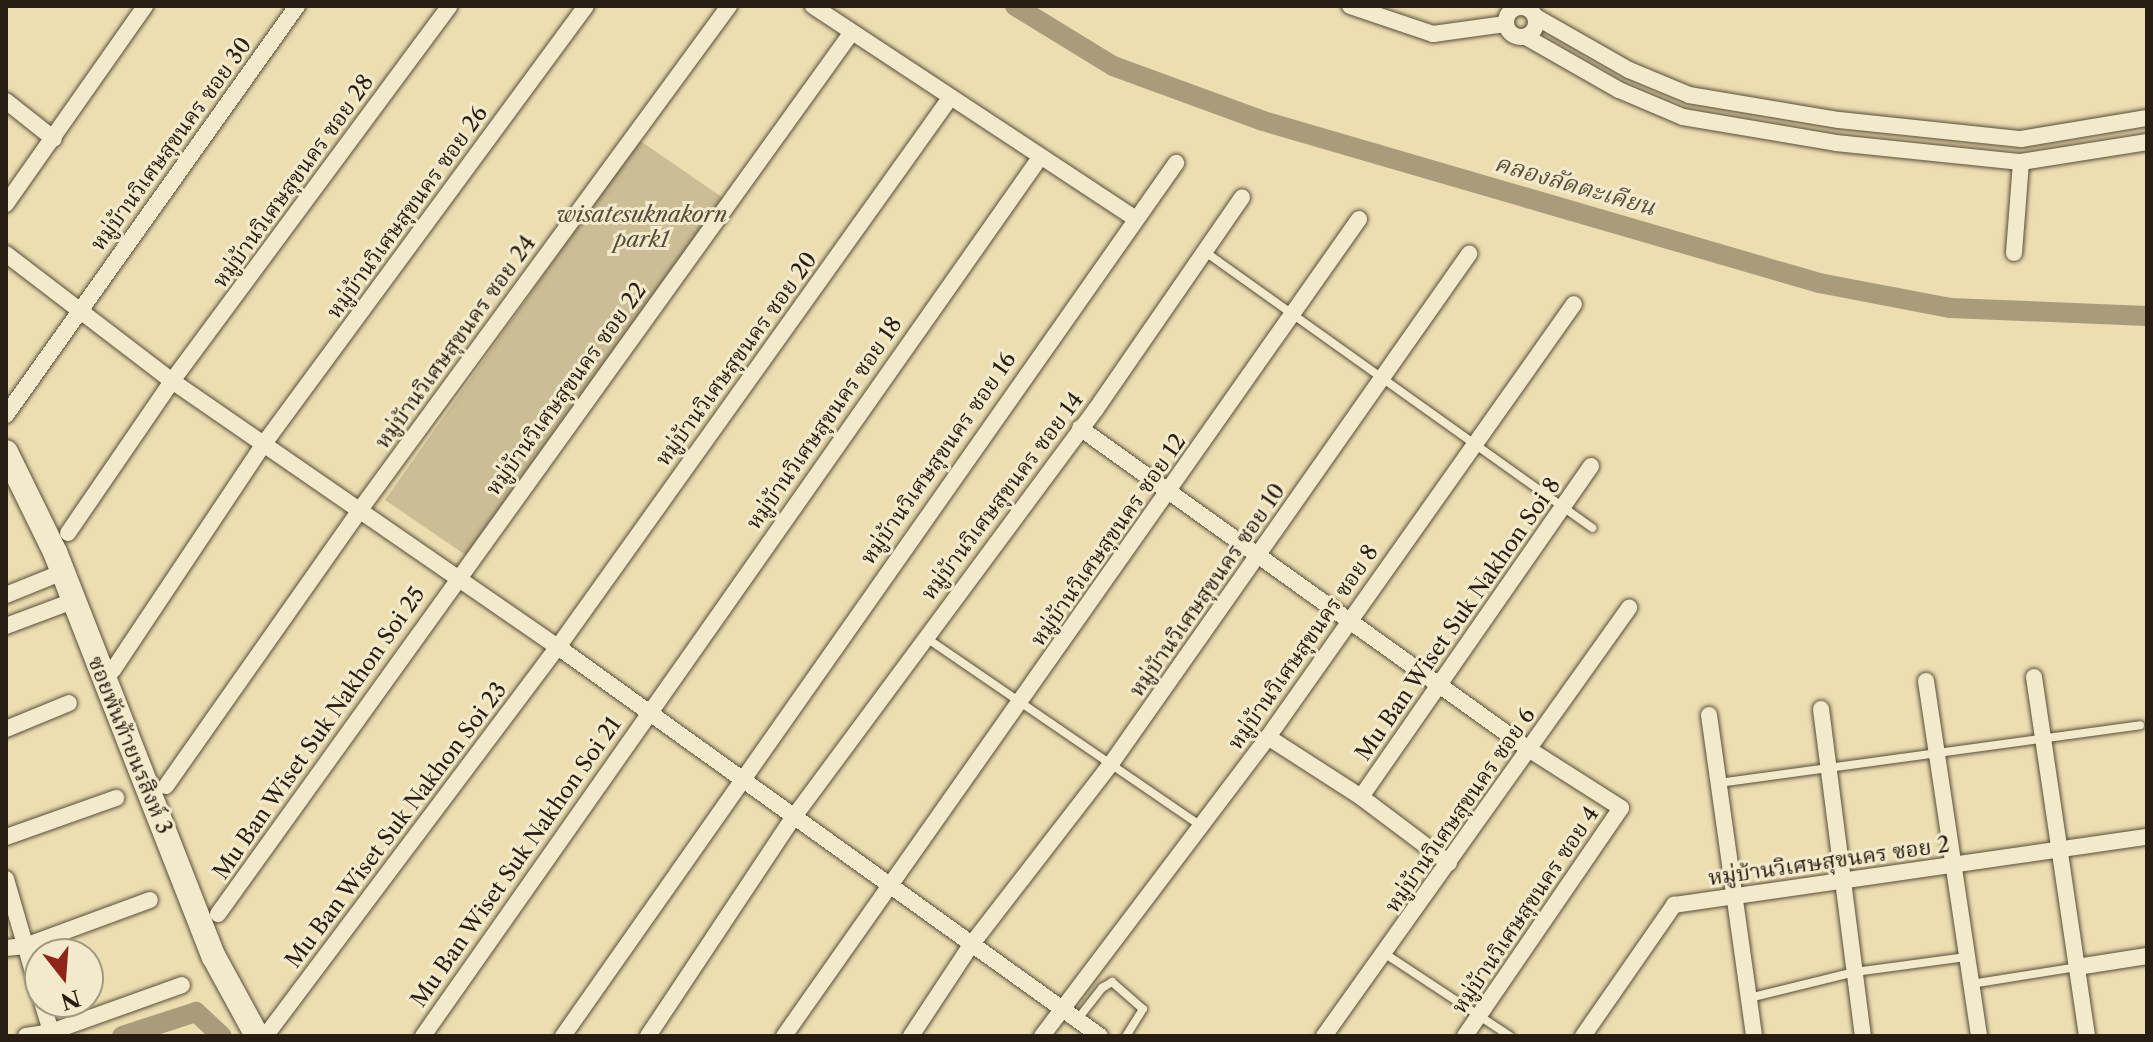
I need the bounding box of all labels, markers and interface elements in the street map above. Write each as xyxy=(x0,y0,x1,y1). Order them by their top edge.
street label: หมู่บ้านวิเศษสุขนคร ซอย 30 xyxy=(85,32,257,256)
street label: หมู่บ้านวิเศษสุขนคร ซอย 28 xyxy=(207,69,379,293)
street label: หมู่บ้านวิเศษสุขนคร ซอย 26 xyxy=(321,100,493,324)
water label: คลองลัดตะเคียน xyxy=(1491,148,1659,222)
park label: wisatesuknakorn park1 xyxy=(557,201,727,252)
street label: หมู่บ้านวิเศษสุขนคร ซอย 24 xyxy=(369,231,541,453)
street label: หมู่บ้านวิเศษสุขนคร ซอย 20 xyxy=(650,247,822,471)
street label: หมู่บ้านวิเศษสุขนคร ซอย 22 xyxy=(480,278,652,500)
street label: หมู่บ้านวิเศษสุขนคร ซอย 18 xyxy=(741,312,907,534)
street label: หมู่บ้านวิเศษสุขนคร ซอย 16 xyxy=(855,347,1021,569)
street label: หมู่บ้านวิเศษสุขนคร ซอย 14 xyxy=(915,387,1089,605)
street label: หมู่บ้านวิเศษสุขนคร ซอย 12 xyxy=(1025,429,1191,651)
street label: Mu Ban Wiset Suk Nakhon Soi 8 xyxy=(1350,472,1566,766)
street label: หมู่บ้านวิเศษสุขนคร ซอย 10 xyxy=(1123,478,1291,702)
street label: หมู่บ้านวิเศษสุขนคร ซอย 8 xyxy=(1222,539,1384,755)
street label: Mu Ban Wiset Suk Nakhon Soi 25 xyxy=(207,581,431,885)
street label: ซอยพันท้ายนรสิงห์ 3 xyxy=(82,652,178,838)
street label: Mu Ban Wiset Suk Nakhon Soi 23 xyxy=(279,676,513,974)
street label: หมู่บ้านวิเศษสุขนคร ซอย 6 xyxy=(1379,703,1541,917)
street label: Mu Ban Wiset Suk Nakhon Soi 21 xyxy=(405,711,627,1013)
street label: หมู่บ้านวิเศษสุขนคร ซอย 4 xyxy=(1446,802,1604,1018)
street label: หมู่บ้านวิเศษสุขนคร ซอย 2 xyxy=(1706,831,1952,891)
north arrow xyxy=(24,938,104,1018)
text: N xyxy=(57,984,84,1015)

